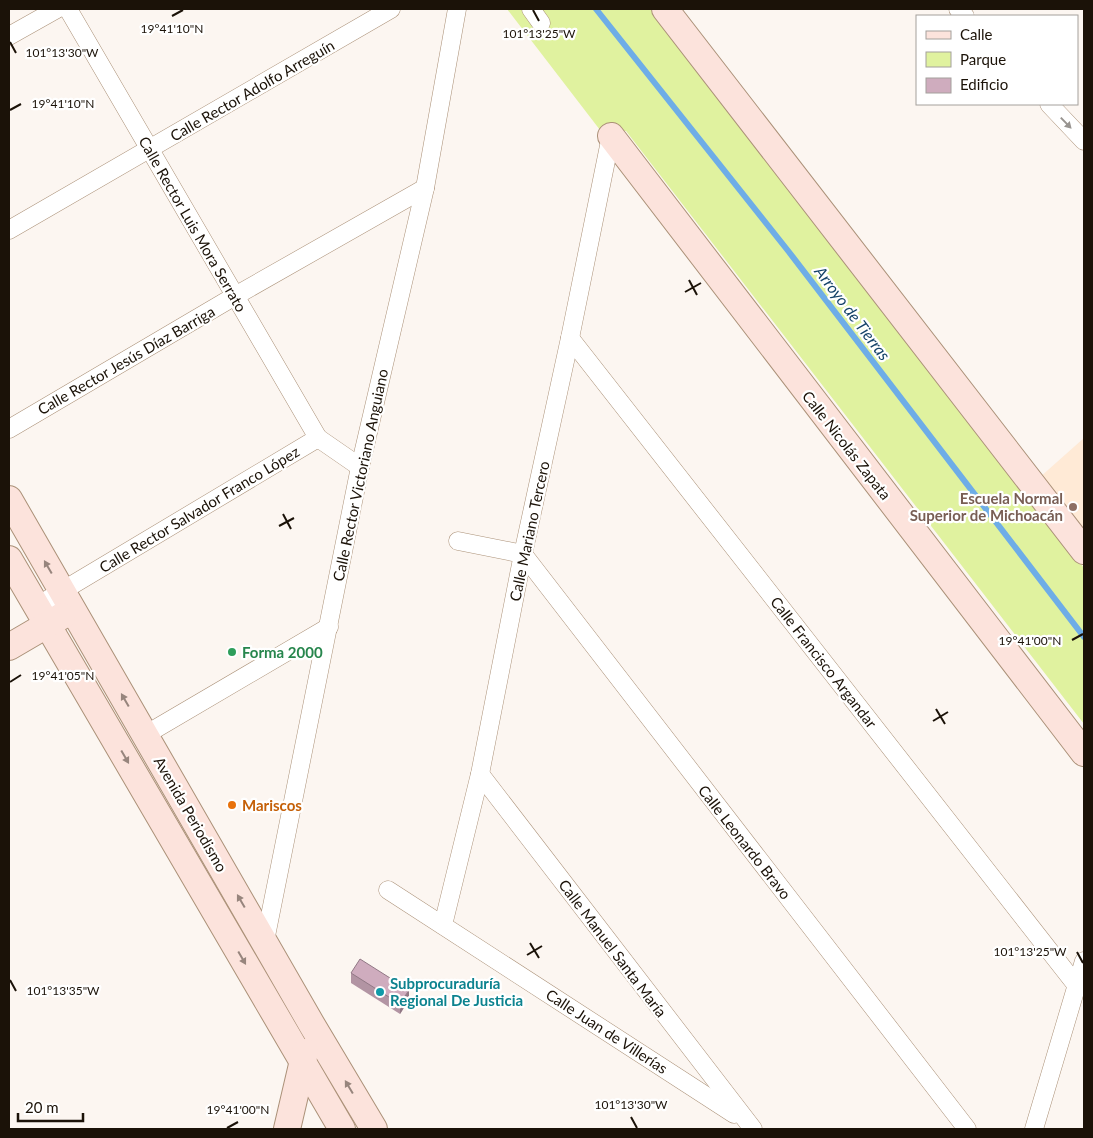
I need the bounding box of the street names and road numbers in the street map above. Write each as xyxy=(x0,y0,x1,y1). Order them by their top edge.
street label: Calle Rector Adolfo Arreguín xyxy=(167,36,337,144)
street label: Calle Rector Luis Mora Serrato xyxy=(135,133,251,315)
street label: Calle Rector Jesús Díaz Barriga xyxy=(34,302,218,418)
street label: Calle Rector Victoriano Anguiano xyxy=(329,367,391,583)
street label: Calle Nicolás Zapata xyxy=(799,387,895,503)
street label: Calle Rector Salvador Franco López xyxy=(96,442,302,576)
street label: Calle Mariano Tercero xyxy=(505,459,553,603)
street label: Calle Francisco Argandar xyxy=(767,593,881,732)
street label: Avenida Periodismo xyxy=(151,753,231,875)
street label: Calle Leonardo Bravo xyxy=(695,781,795,903)
street label: Calle Manuel Santa María xyxy=(555,876,671,1020)
street label: Calle Juan de Villerías xyxy=(543,985,671,1077)

